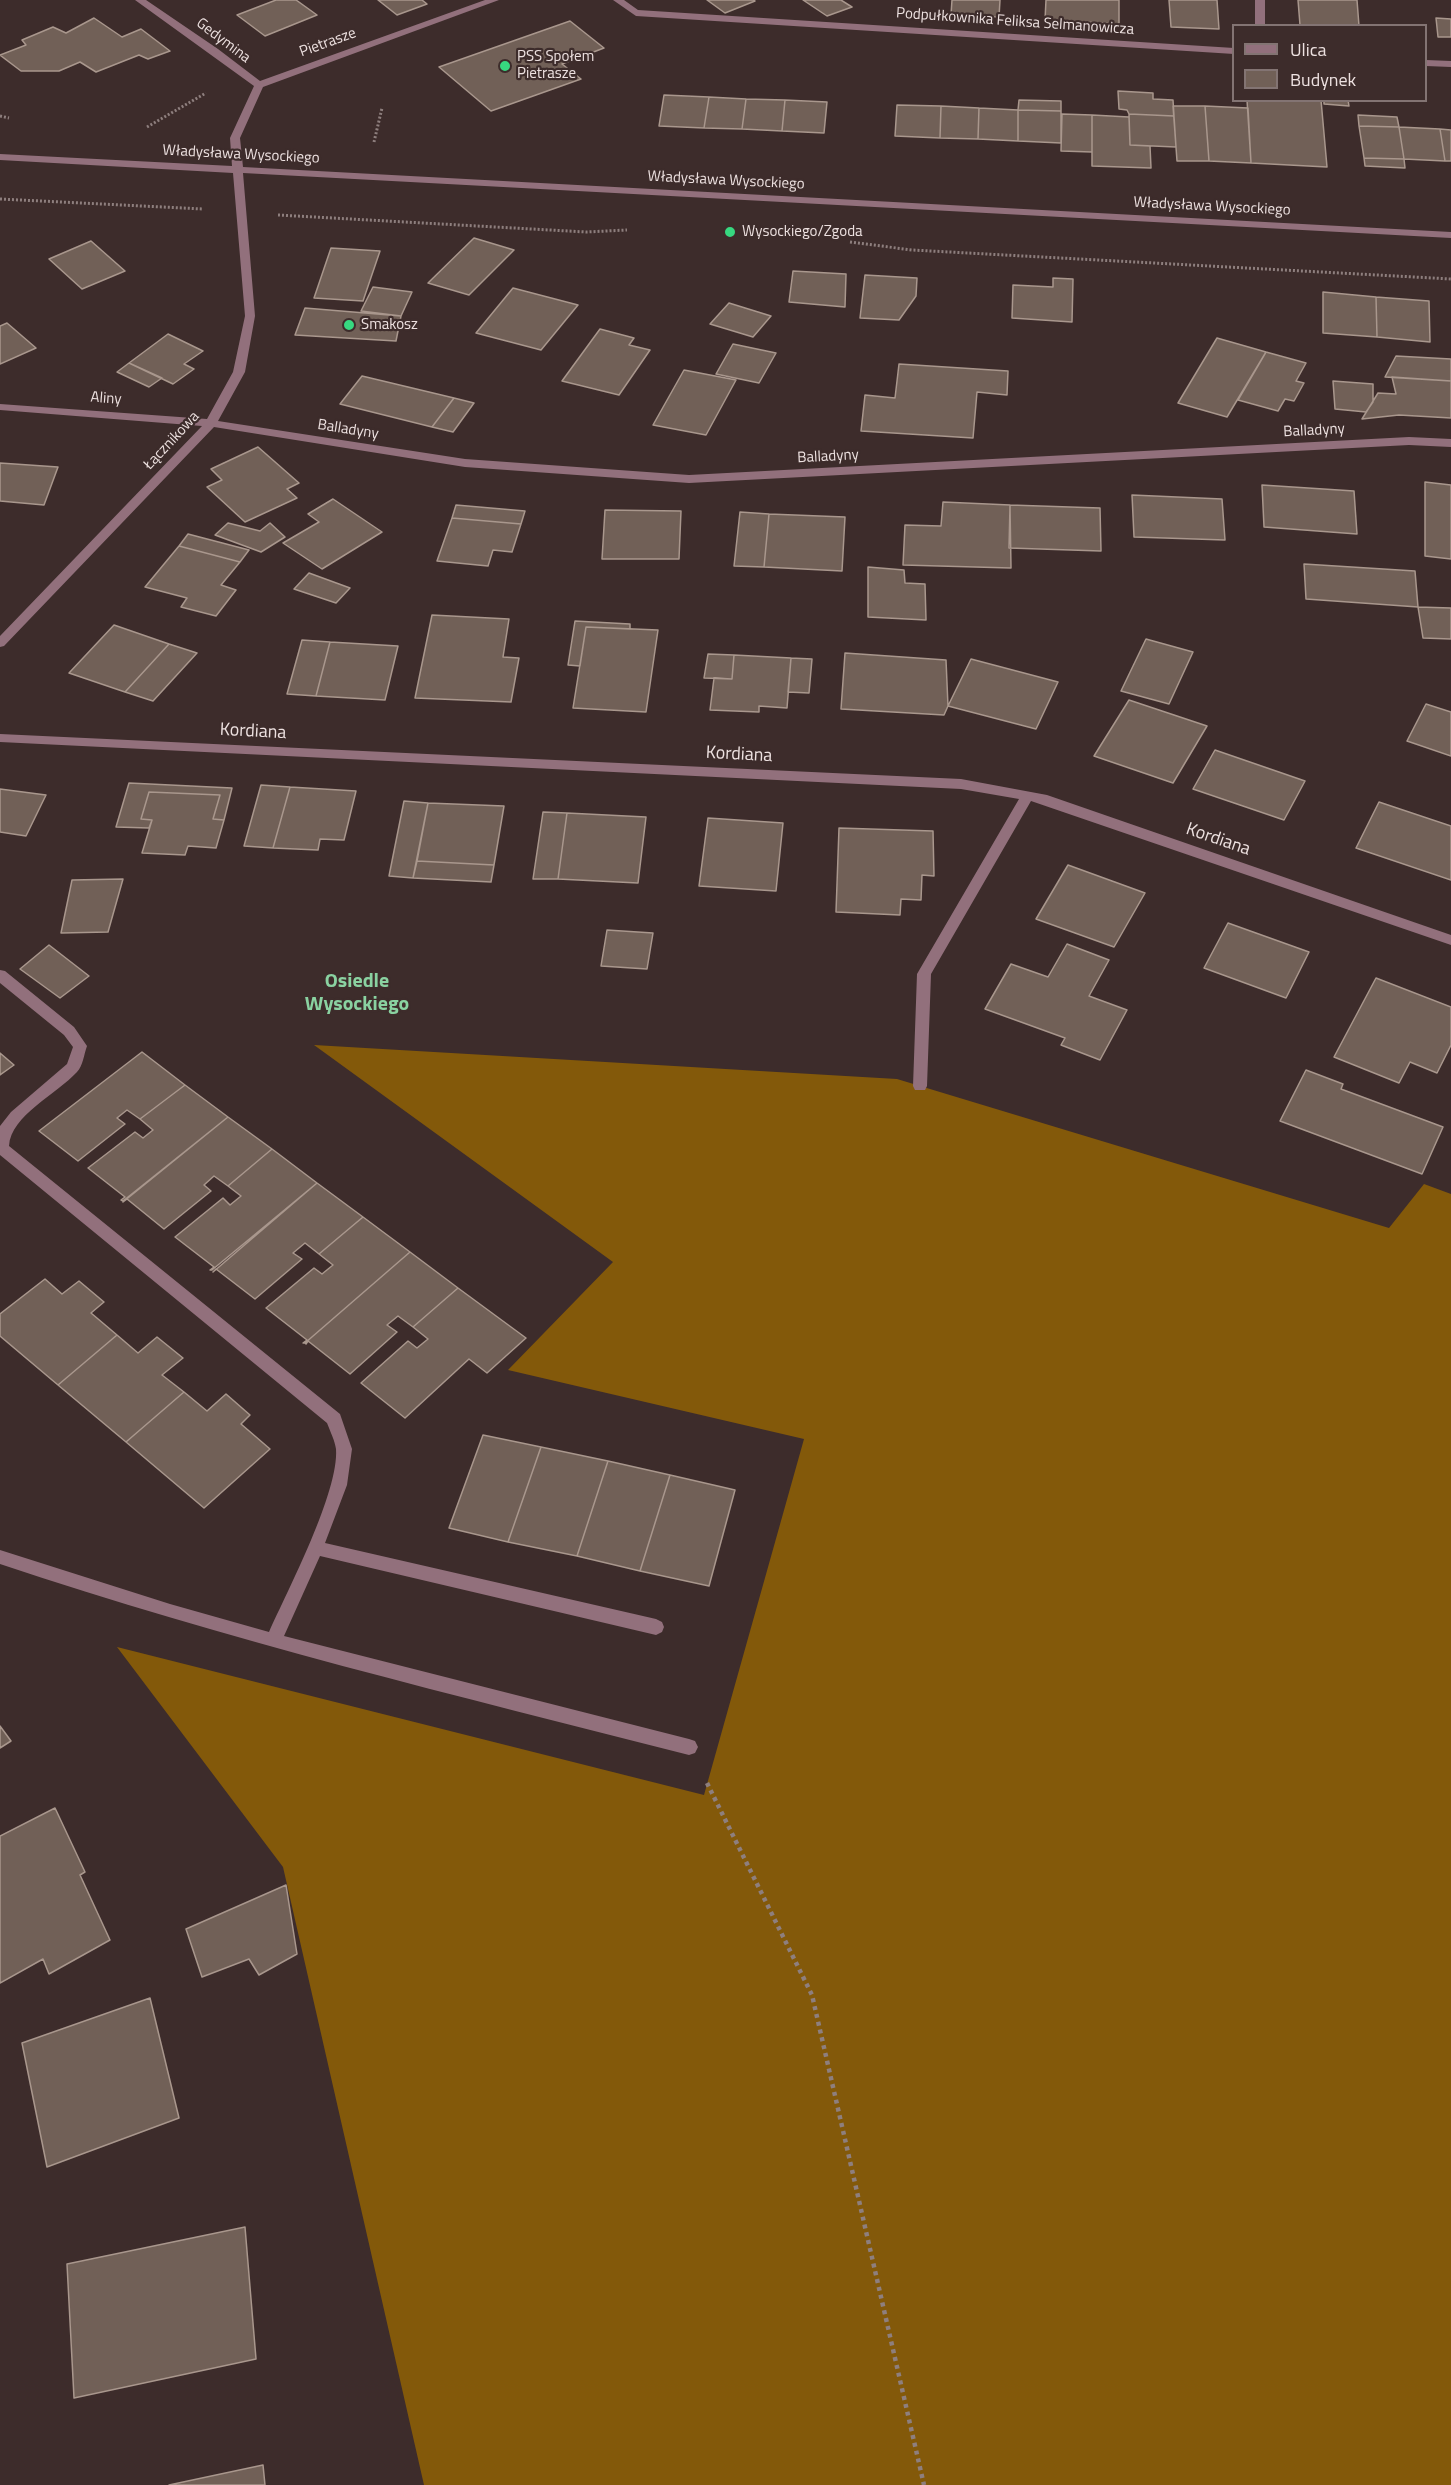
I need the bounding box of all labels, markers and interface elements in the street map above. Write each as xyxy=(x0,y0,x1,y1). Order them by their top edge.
street label: Podpułkownika Feliksa Selmanowicza xyxy=(895,5,1135,39)
street label: Gedymina xyxy=(192,15,254,67)
street label: Pietrasze xyxy=(297,24,359,62)
legend xyxy=(1232,24,1427,102)
text: Ulica xyxy=(1290,36,1327,63)
place label: PSS Społem Pietrasze xyxy=(517,48,594,83)
marker: PSS Społem Pietrasze xyxy=(498,59,512,73)
text: Budynek xyxy=(1290,66,1356,93)
street label: Władysława Wysockiego xyxy=(162,142,320,168)
street label: Władysława Wysockiego xyxy=(647,168,805,194)
street label: Władysława Wysockiego xyxy=(1133,194,1291,220)
place label: Wysockiego/Zgoda xyxy=(742,223,863,241)
marker: Wysockiego/Zgoda xyxy=(723,225,737,239)
place label: Smakosz xyxy=(361,316,418,334)
marker: Smakosz xyxy=(342,318,356,332)
street label: Aliny xyxy=(90,389,122,409)
street label: Łącznikowa xyxy=(140,408,204,474)
street label: Balladyny xyxy=(316,416,380,444)
street label: Balladyny xyxy=(1283,420,1345,442)
street label: Balladyny xyxy=(797,446,859,468)
street label: Kordiana xyxy=(219,719,287,745)
street label: Kordiana xyxy=(705,742,773,768)
street label: Kordiana xyxy=(1183,819,1253,861)
district label: Osiedle Wysockiego xyxy=(305,970,409,1017)

